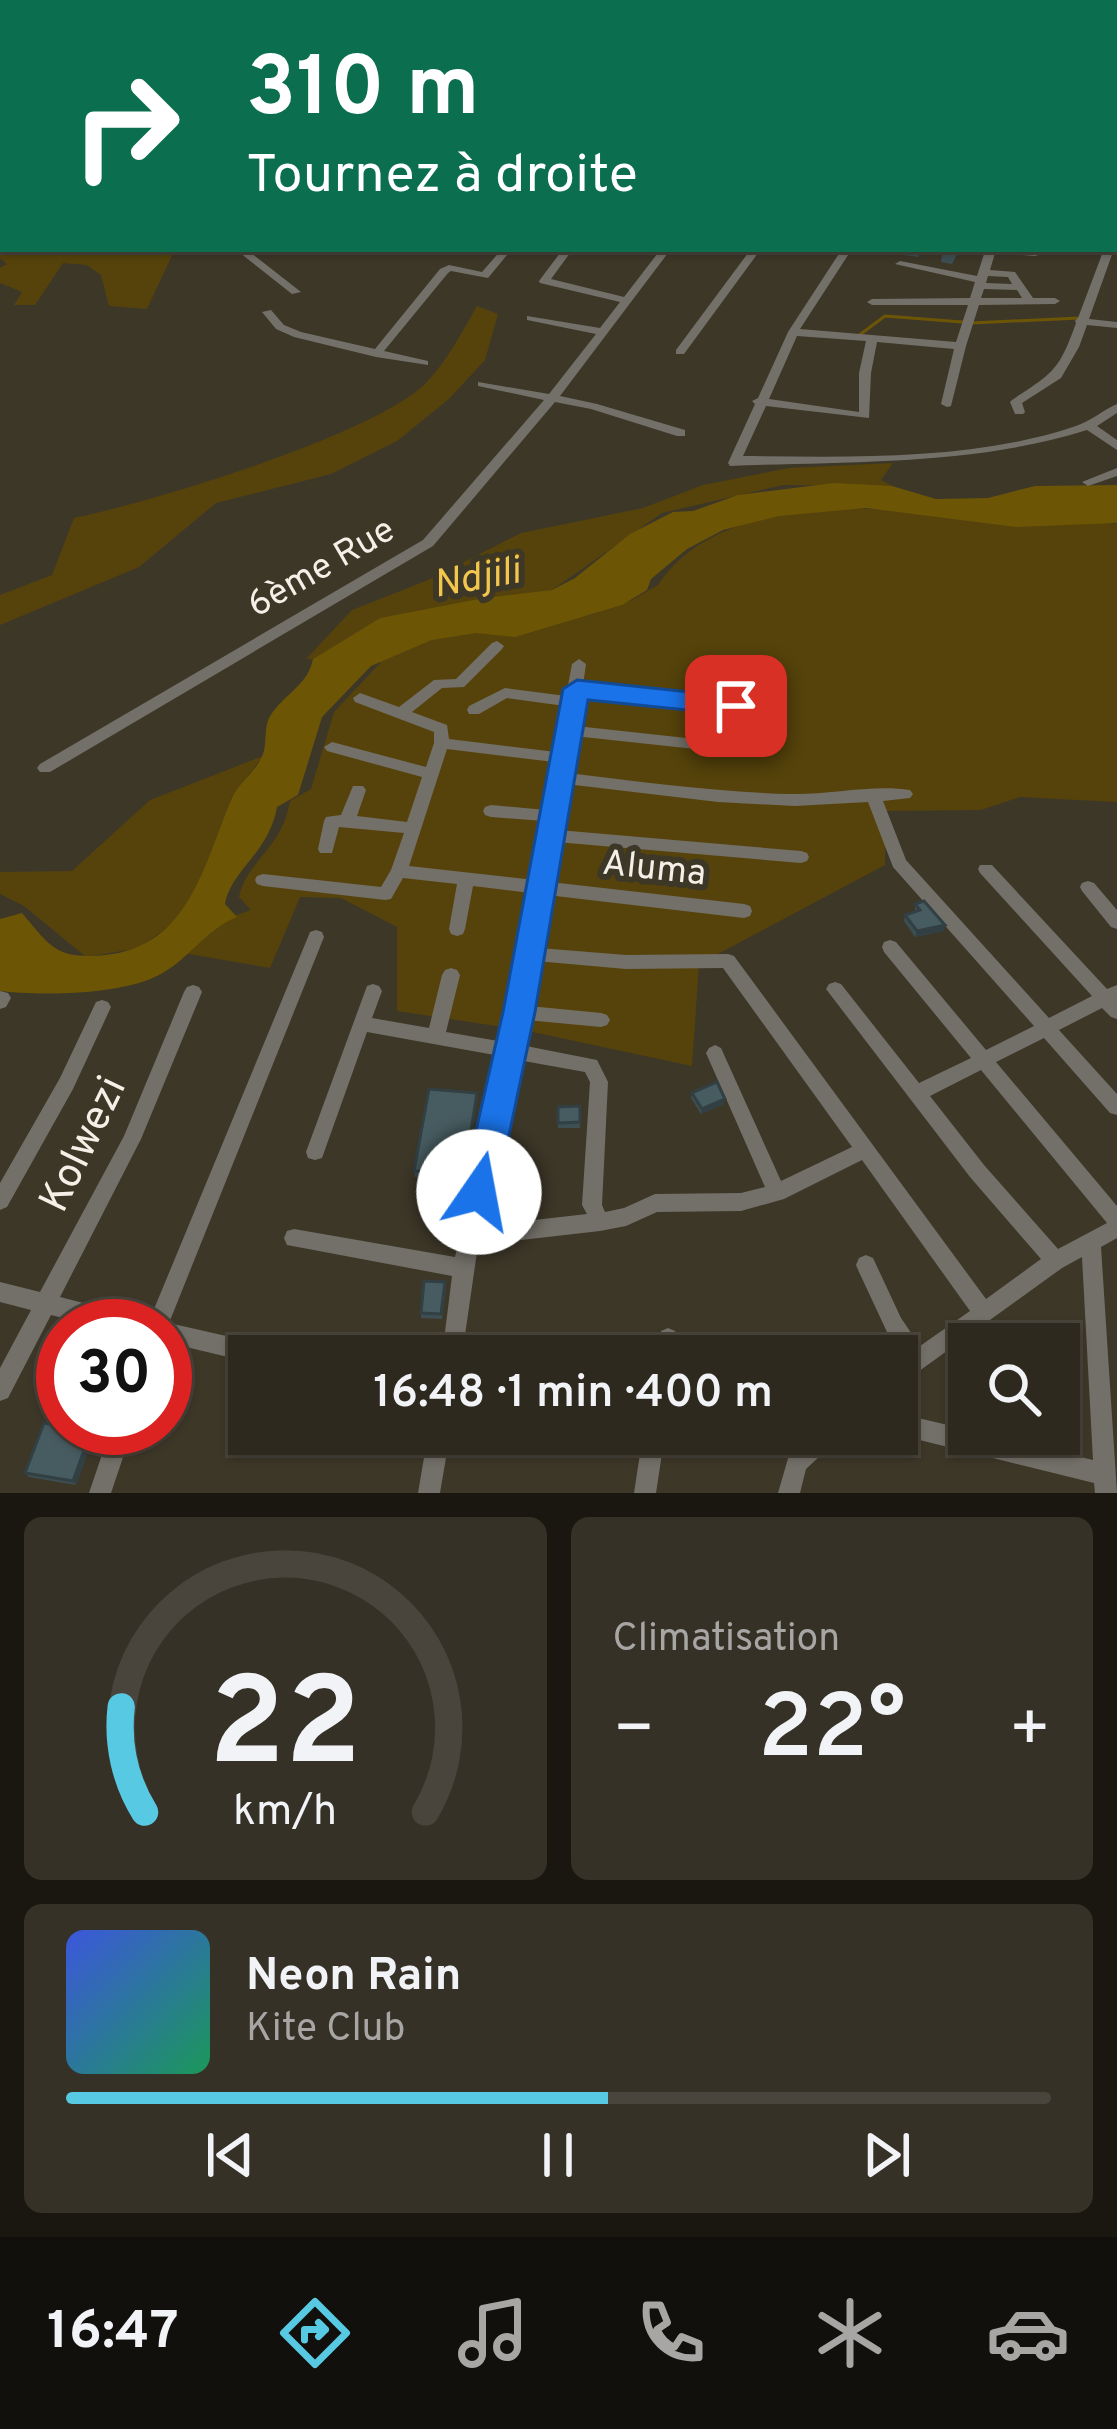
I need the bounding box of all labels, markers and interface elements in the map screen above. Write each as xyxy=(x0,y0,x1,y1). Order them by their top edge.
text: 310 m xyxy=(246,39,480,145)
icon: right xyxy=(48,48,204,204)
text: Tournez à droite xyxy=(246,143,638,212)
street label: 6ème Rue xyxy=(240,508,404,630)
water label: Ndjili xyxy=(430,548,527,612)
pin xyxy=(685,655,787,757)
icon: arrive xyxy=(703,673,769,739)
street label: Aluma xyxy=(600,842,708,898)
street label: Kolwezi xyxy=(29,1068,141,1222)
position arrow xyxy=(416,1129,542,1255)
speed limit sign: 30 xyxy=(36,1299,192,1455)
map controls xyxy=(948,1323,1080,1455)
button: search xyxy=(948,1323,1080,1455)
text: 16:48 · 1 min · 400 m xyxy=(373,1366,773,1423)
text: Climatisation xyxy=(613,1616,840,1665)
text: 22 xyxy=(209,1651,362,1809)
text: 22° xyxy=(758,1676,905,1789)
text: − xyxy=(613,1691,655,1774)
text: + xyxy=(1008,1691,1051,1774)
text: km/h xyxy=(233,1785,337,1839)
text: Neon Rain xyxy=(246,1949,462,2006)
text: Kite Club xyxy=(246,2006,405,2055)
icon: previous xyxy=(197,2122,263,2188)
icon: pause xyxy=(525,2122,591,2188)
icon: next xyxy=(854,2122,920,2188)
icon: directions xyxy=(273,2291,357,2375)
icon: music xyxy=(451,2291,535,2375)
icon: phone xyxy=(629,2291,713,2375)
icon: climate xyxy=(808,2291,892,2375)
icon: car xyxy=(986,2291,1070,2375)
text: 16:47 xyxy=(47,2299,179,2368)

